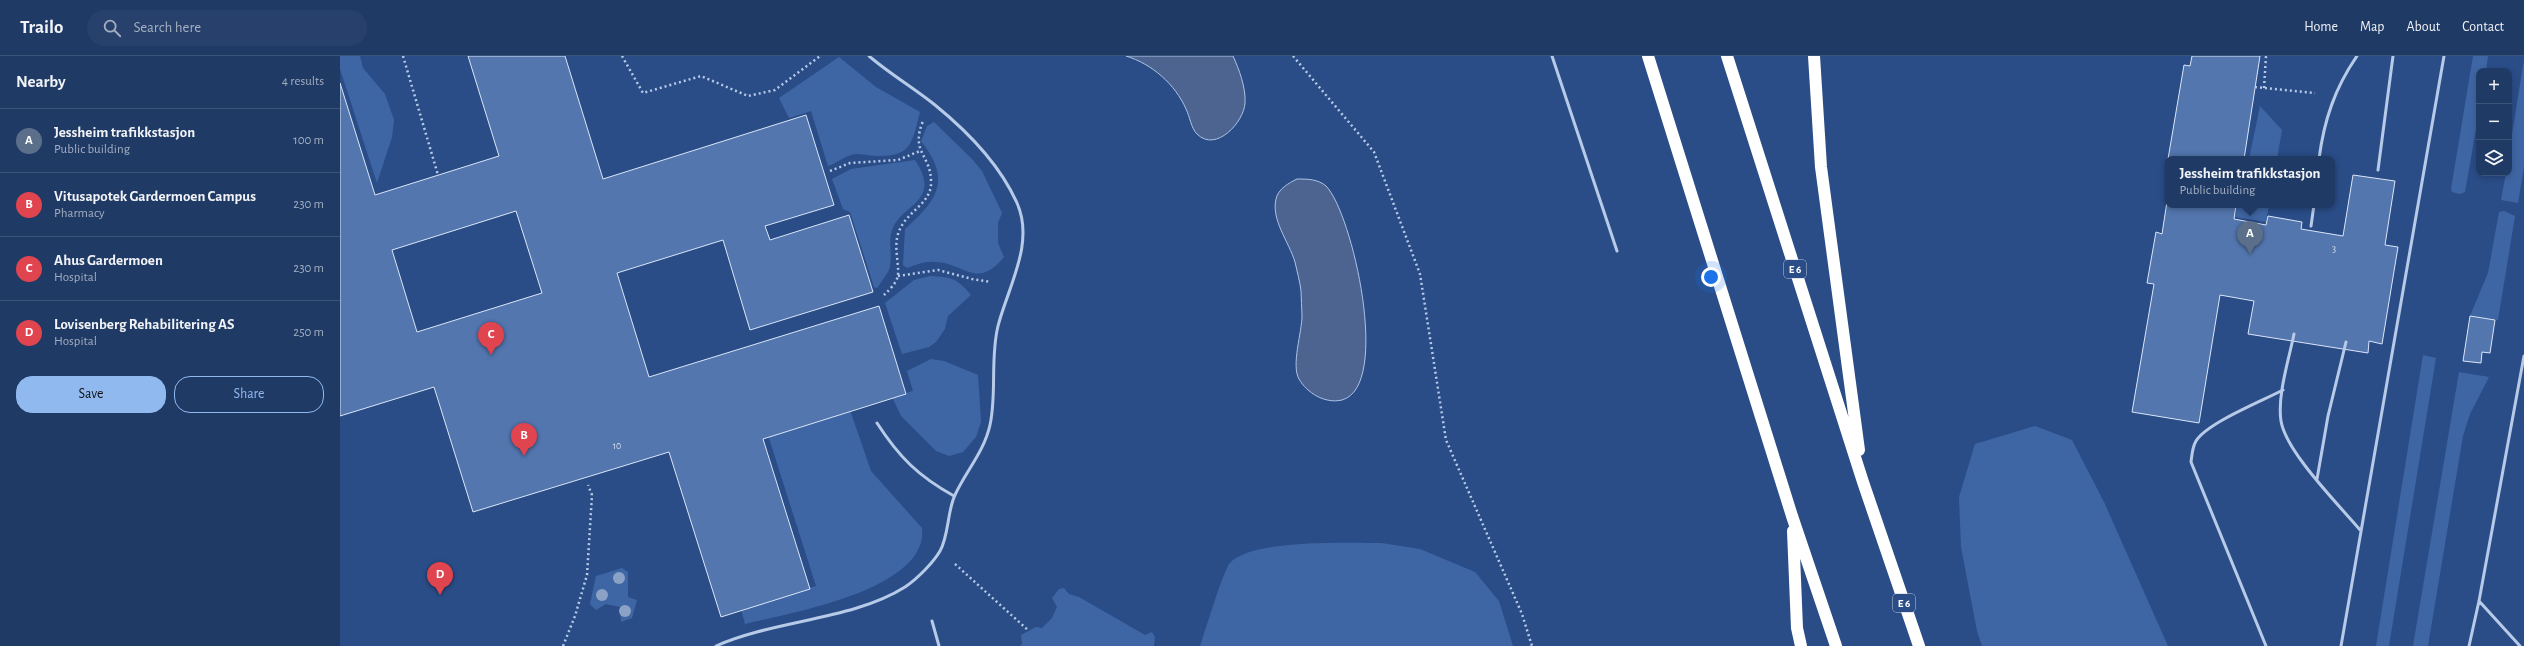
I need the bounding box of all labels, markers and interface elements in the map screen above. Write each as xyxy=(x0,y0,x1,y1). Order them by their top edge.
search box xyxy=(87,10,367,46)
icon: search xyxy=(101,17,123,39)
text: Trailo xyxy=(20,18,63,37)
text: Search here xyxy=(133,20,201,35)
text: Home xyxy=(2304,20,2338,34)
text: Map xyxy=(2360,20,2384,34)
text: About xyxy=(2406,20,2440,34)
text: Contact xyxy=(2462,20,2504,34)
map controls xyxy=(2476,68,2512,176)
button: + xyxy=(2476,68,2512,104)
text: Nearby xyxy=(16,73,66,90)
text: 4 results xyxy=(282,75,324,88)
button: − xyxy=(2476,104,2512,140)
text: Jessheim trafikkstasjon xyxy=(54,125,195,140)
text: A xyxy=(25,134,33,147)
text: 100 m xyxy=(293,134,324,147)
button: layers xyxy=(2476,140,2512,176)
text: Public building xyxy=(54,143,130,156)
popup xyxy=(2165,156,2335,208)
text: Jessheim trafikkstasjon xyxy=(2179,166,2321,181)
text: Public building xyxy=(2179,184,2255,197)
text: Vitusapotek Gardermoen Campus xyxy=(54,189,256,204)
text: B xyxy=(25,198,33,211)
text: 230 m xyxy=(293,198,324,211)
text: Pharmacy xyxy=(54,207,105,220)
pin: A xyxy=(2237,221,2263,254)
house number: 3 xyxy=(2332,244,2336,254)
text: Ahus Gardermoen xyxy=(54,253,163,268)
road number: E 6 xyxy=(1784,260,1806,278)
text: C xyxy=(26,262,32,275)
text: 230 m xyxy=(293,262,324,275)
your location xyxy=(1701,267,1721,287)
text: Hospital xyxy=(54,271,97,284)
text: Lovisenberg Rehabilitering AS xyxy=(54,317,234,332)
pin: C xyxy=(478,322,504,355)
text: D xyxy=(25,326,33,339)
text: 250 m xyxy=(293,326,324,339)
text: Hospital xyxy=(54,335,97,348)
button: Save xyxy=(16,376,166,413)
button: Share xyxy=(174,376,324,413)
pin: B xyxy=(511,423,537,456)
house number: 10 xyxy=(613,441,621,451)
pin: D xyxy=(427,562,453,595)
road number: E 6 xyxy=(1893,594,1915,612)

